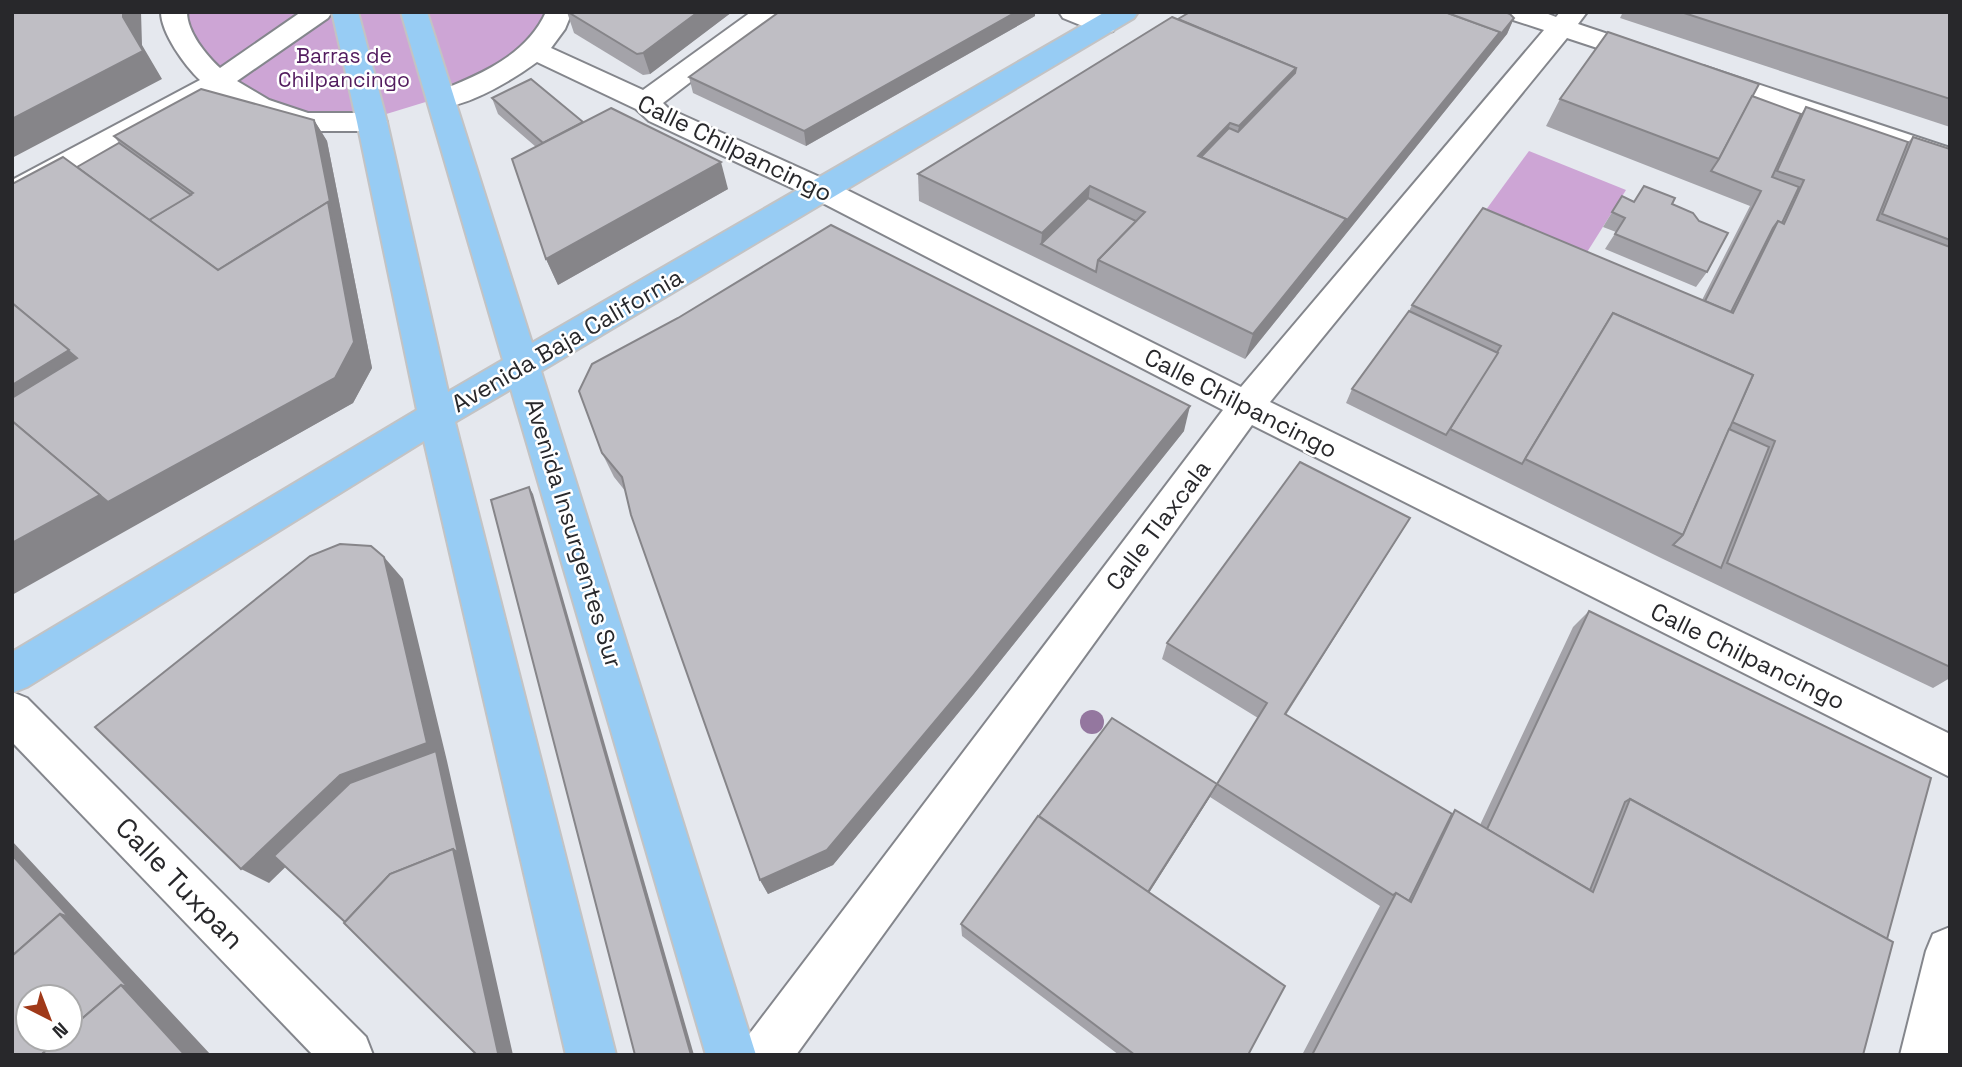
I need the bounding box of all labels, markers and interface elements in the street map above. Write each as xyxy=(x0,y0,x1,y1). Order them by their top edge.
park label: Barras de Chilpancingo xyxy=(278,42,410,93)
street label: Calle Chilpancingo xyxy=(633,88,837,208)
street label: Avenida Baja California xyxy=(446,261,688,419)
street label: Calle Chilpancingo xyxy=(1139,341,1343,465)
street label: Avenida Insurgentes Sur xyxy=(518,395,630,671)
street label: Calle Tlaxcala xyxy=(1099,453,1217,597)
street label: Calle Chilpancingo xyxy=(1646,596,1850,716)
street label: Calle Tuxpan xyxy=(108,809,252,957)
north arrow xyxy=(14,983,84,1053)
text: N xyxy=(47,1017,73,1044)

